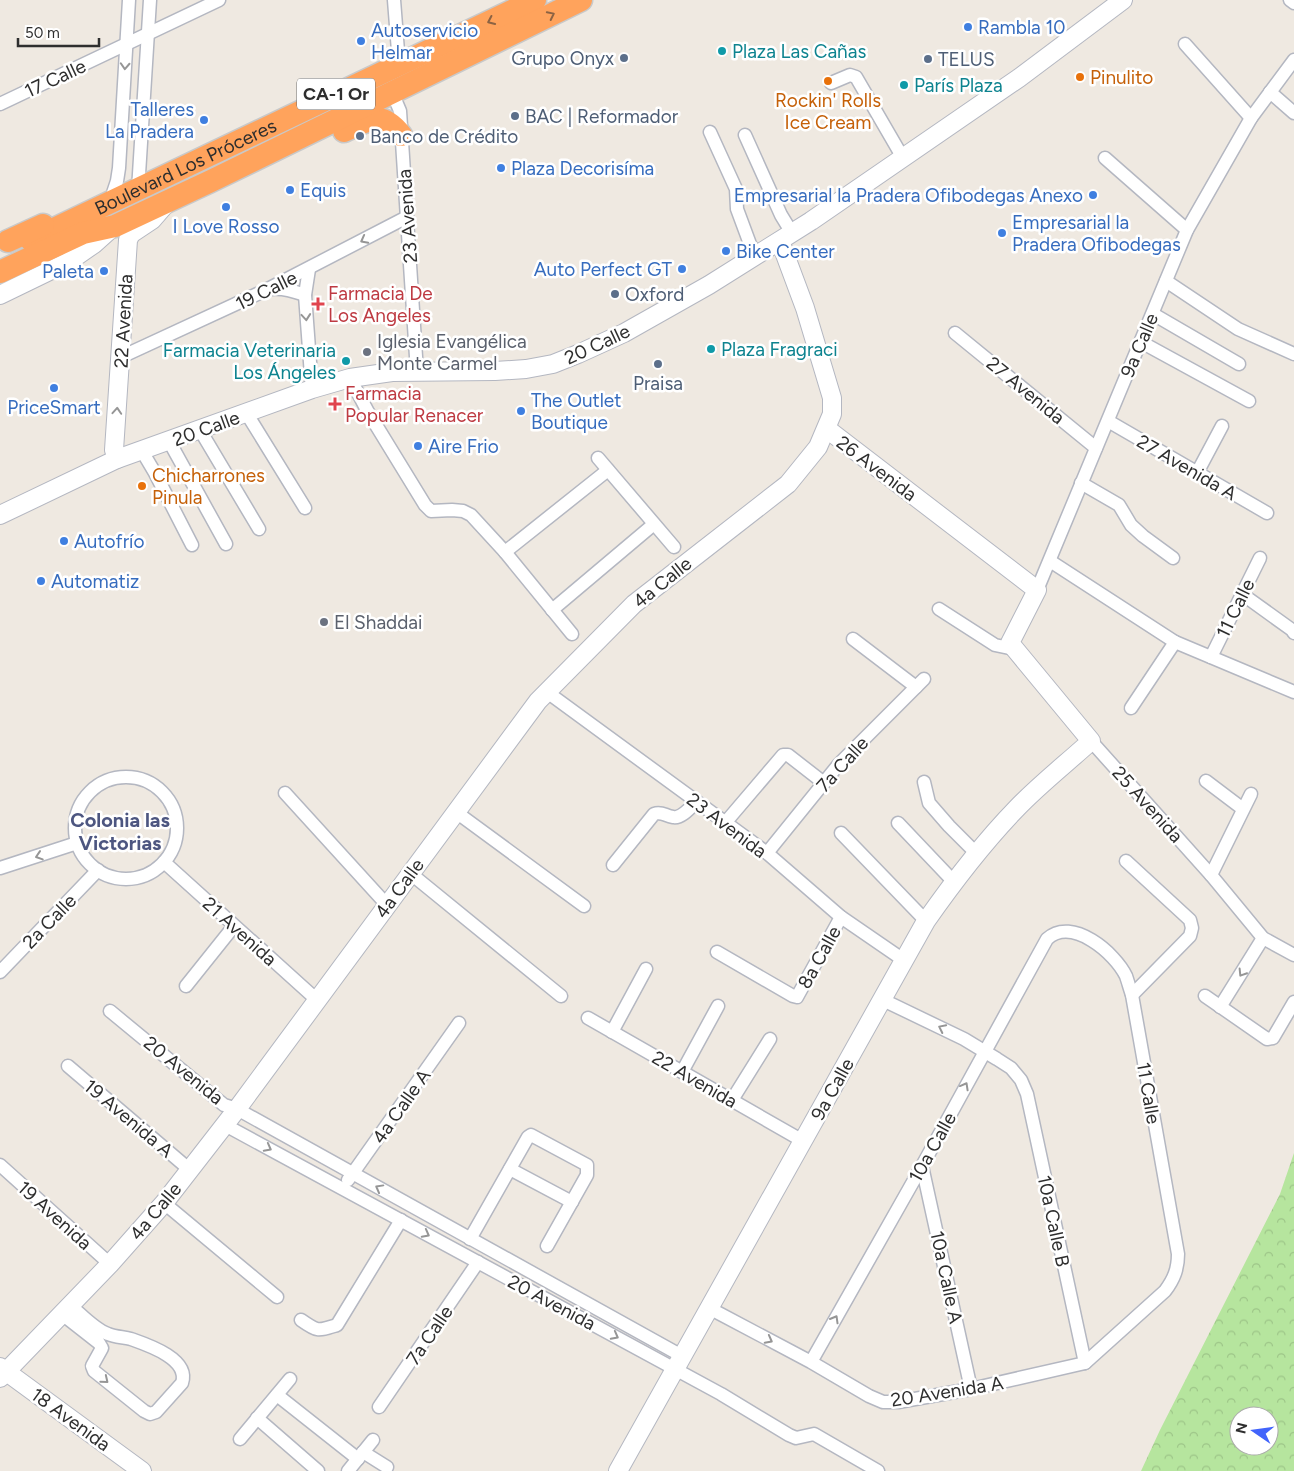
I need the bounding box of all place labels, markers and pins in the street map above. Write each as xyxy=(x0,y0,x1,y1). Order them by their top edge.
place label: Rambla 10 xyxy=(978,16,1065,39)
place label: Autoservicio Helmar xyxy=(371,19,478,64)
marker: Rambla 10 xyxy=(962,21,974,33)
marker: Autoservicio Helmar xyxy=(355,35,367,47)
place label: Plaza Las Cañas xyxy=(732,40,866,63)
marker: Plaza Las Cañas xyxy=(716,45,728,57)
place label: Grupo Onyx xyxy=(511,47,614,70)
place label: TELUS xyxy=(938,48,995,71)
marker: Grupo Onyx xyxy=(618,52,630,64)
marker: TELUS xyxy=(922,53,934,65)
place label: Pinulito xyxy=(1090,66,1153,89)
marker: Pinulito xyxy=(1074,71,1086,83)
place label: París Plaza xyxy=(914,74,1003,97)
marker: Rockin' Rolls Ice Cream xyxy=(822,75,834,87)
marker: París Plaza xyxy=(898,79,910,91)
place label: Rockin' Rolls Ice Cream xyxy=(775,89,881,134)
place label: Talleres La Pradera xyxy=(105,98,194,143)
place label: BAC | Reformador xyxy=(525,105,679,128)
marker: BAC | Reformador xyxy=(509,110,521,122)
marker: Talleres La Pradera xyxy=(198,114,210,126)
place label: Banco de Crédito xyxy=(370,125,518,148)
marker: Banco de Crédito xyxy=(354,130,366,142)
place label: Plaza Decorisíma xyxy=(511,157,654,180)
marker: Plaza Decorisíma xyxy=(495,162,507,174)
place label: Equis xyxy=(300,179,346,202)
marker: Equis xyxy=(284,184,296,196)
place label: Empresarial la Pradera Ofibodegas Anexo xyxy=(734,184,1083,207)
marker: Empresarial la Pradera Ofibodegas Anexo xyxy=(1087,189,1099,201)
marker: I Love Rosso xyxy=(220,201,232,213)
place label: Empresarial la Pradera Ofibodegas xyxy=(1012,211,1181,256)
place label: I Love Rosso xyxy=(173,215,279,238)
marker: Empresarial la Pradera Ofibodegas xyxy=(996,227,1008,239)
place label: Bike Center xyxy=(736,240,835,263)
marker: Bike Center xyxy=(720,245,732,257)
place label: Auto Perfect GT xyxy=(534,258,673,281)
place label: Paleta xyxy=(42,260,94,283)
marker: Auto Perfect GT xyxy=(676,263,688,275)
marker: Paleta xyxy=(98,265,110,277)
place label: Farmacia De Los Angeles xyxy=(328,282,433,327)
place label: Oxford xyxy=(625,283,684,306)
marker: Oxford xyxy=(609,288,621,300)
marker: Farmacia De Los Angeles xyxy=(312,298,324,310)
place label: Iglesia Evangélica Monte Carmel xyxy=(377,330,527,375)
place label: Plaza Fragraci xyxy=(721,338,838,361)
place label: Farmacia Veterinaria Los Ángeles xyxy=(163,339,336,384)
marker: Plaza Fragraci xyxy=(705,343,717,355)
marker: Iglesia Evangélica Monte Carmel xyxy=(361,346,373,358)
marker: Farmacia Veterinaria Los Ángeles xyxy=(340,355,352,367)
marker: Praisa xyxy=(652,358,664,370)
place label: Praisa xyxy=(633,372,683,395)
marker: PriceSmart xyxy=(48,382,60,394)
place label: Farmacia Popular Renacer xyxy=(345,382,484,427)
place label: The Outlet Boutique xyxy=(531,389,621,434)
place label: PriceSmart xyxy=(7,396,101,419)
marker: Farmacia Popular Renacer xyxy=(329,398,341,410)
marker: The Outlet Boutique xyxy=(515,405,527,417)
place label: Aire Frio xyxy=(428,435,499,458)
marker: Aire Frio xyxy=(412,440,424,452)
place label: Chicharrones Pinula xyxy=(152,464,265,509)
marker: Chicharrones Pinula xyxy=(136,480,148,492)
place label: Autofrío xyxy=(74,530,144,553)
marker: Autofrío xyxy=(58,535,70,547)
place label: Automatiz xyxy=(51,570,139,593)
marker: Automatiz xyxy=(35,575,47,587)
place label: El Shaddai xyxy=(334,611,422,634)
marker: El Shaddai xyxy=(318,616,330,628)

